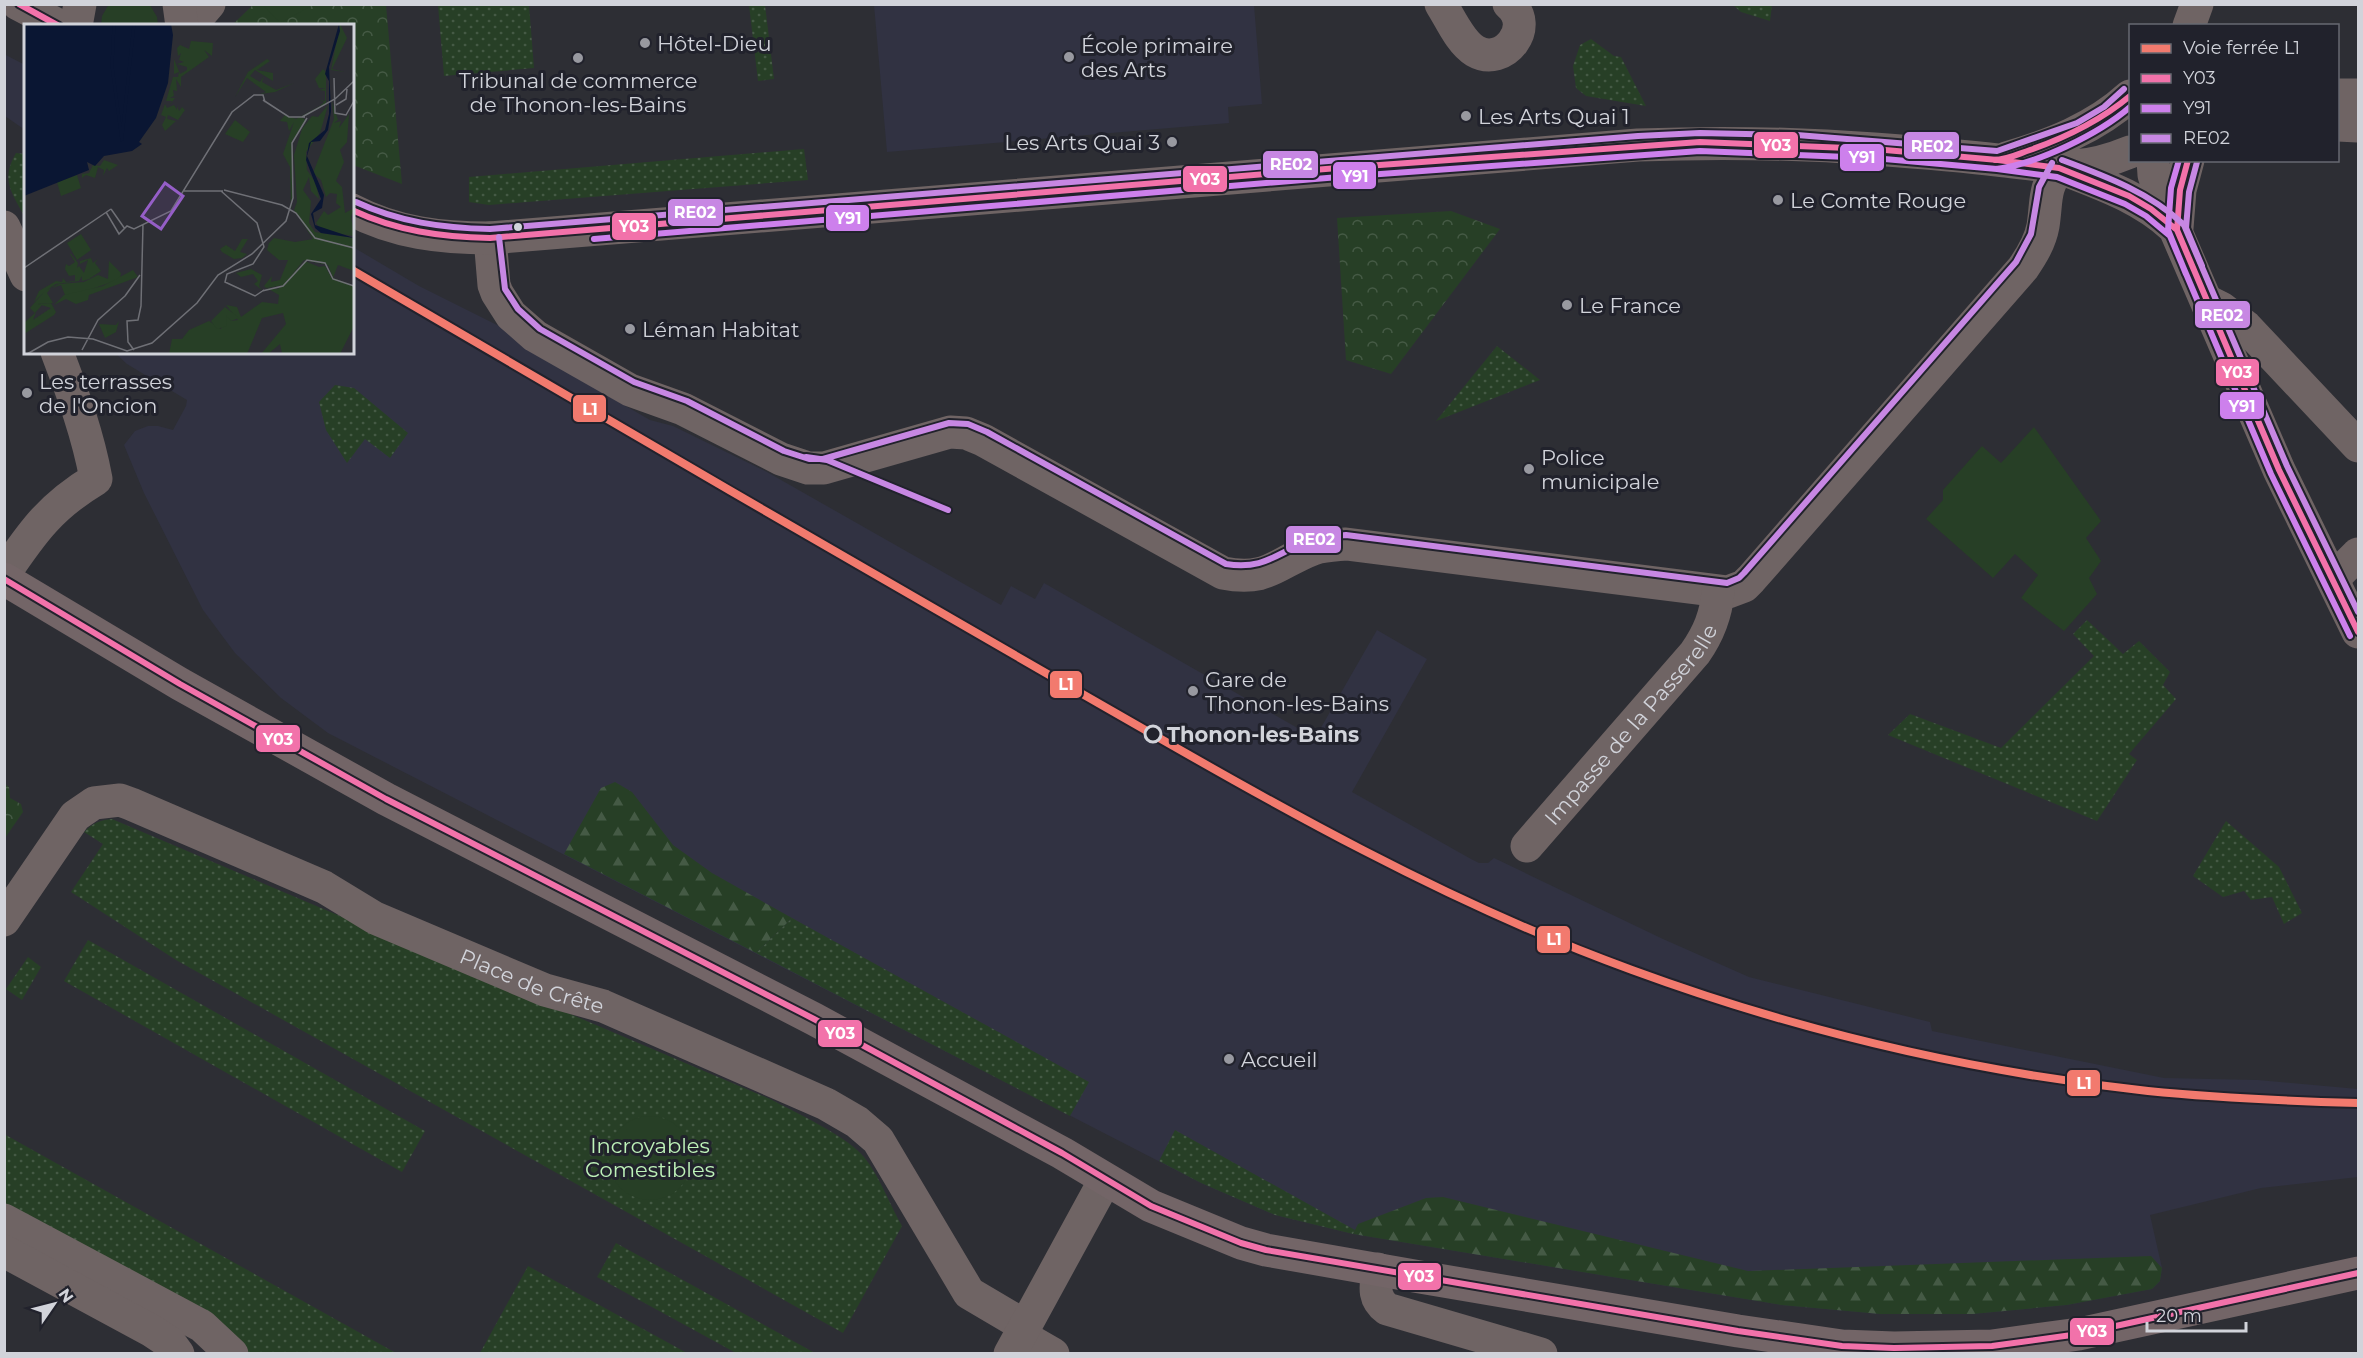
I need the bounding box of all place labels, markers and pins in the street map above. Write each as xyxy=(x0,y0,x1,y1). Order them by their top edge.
place label: Hôtel-Dieu xyxy=(657,31,772,56)
place label: École primaire des Arts xyxy=(1081,33,1233,82)
marker: Hôtel-Dieu xyxy=(638,36,652,50)
marker: École primaire des Arts xyxy=(1062,50,1076,64)
marker: Tribunal de commerce de Thonon-les-Bains xyxy=(571,51,585,65)
place label: Tribunal de commerce de Thonon-les-Bains xyxy=(459,68,697,117)
place label: Les Arts Quai 1 xyxy=(1478,104,1630,129)
marker: Les Arts Quai 1 xyxy=(1459,109,1473,123)
place label: Les Arts Quai 3 xyxy=(1004,130,1160,155)
marker: Les Arts Quai 3 xyxy=(1165,135,1179,149)
place label: Le Comte Rouge xyxy=(1790,188,1966,213)
marker: Le Comte Rouge xyxy=(1771,193,1785,207)
unlabelled marker xyxy=(512,221,524,233)
place label: Le France xyxy=(1579,293,1681,318)
marker: Le France xyxy=(1560,298,1574,312)
place label: Léman Habitat xyxy=(642,317,799,342)
marker: Léman Habitat xyxy=(623,322,637,336)
place label: Les terrasses de l'Oncion xyxy=(39,369,172,418)
marker: Les terrasses de l'Oncion xyxy=(20,386,34,400)
place label: Police municipale xyxy=(1541,445,1659,494)
marker: Police municipale xyxy=(1522,462,1536,476)
place label: Gare de Thonon-les-Bains xyxy=(1205,667,1389,716)
marker: Gare de Thonon-les-Bains xyxy=(1186,684,1200,698)
place label: Thonon-les-Bains xyxy=(1167,722,1359,747)
marker: Thonon-les-Bains xyxy=(1144,725,1162,743)
place label: Accueil xyxy=(1241,1047,1318,1072)
marker: Accueil xyxy=(1222,1052,1236,1066)

